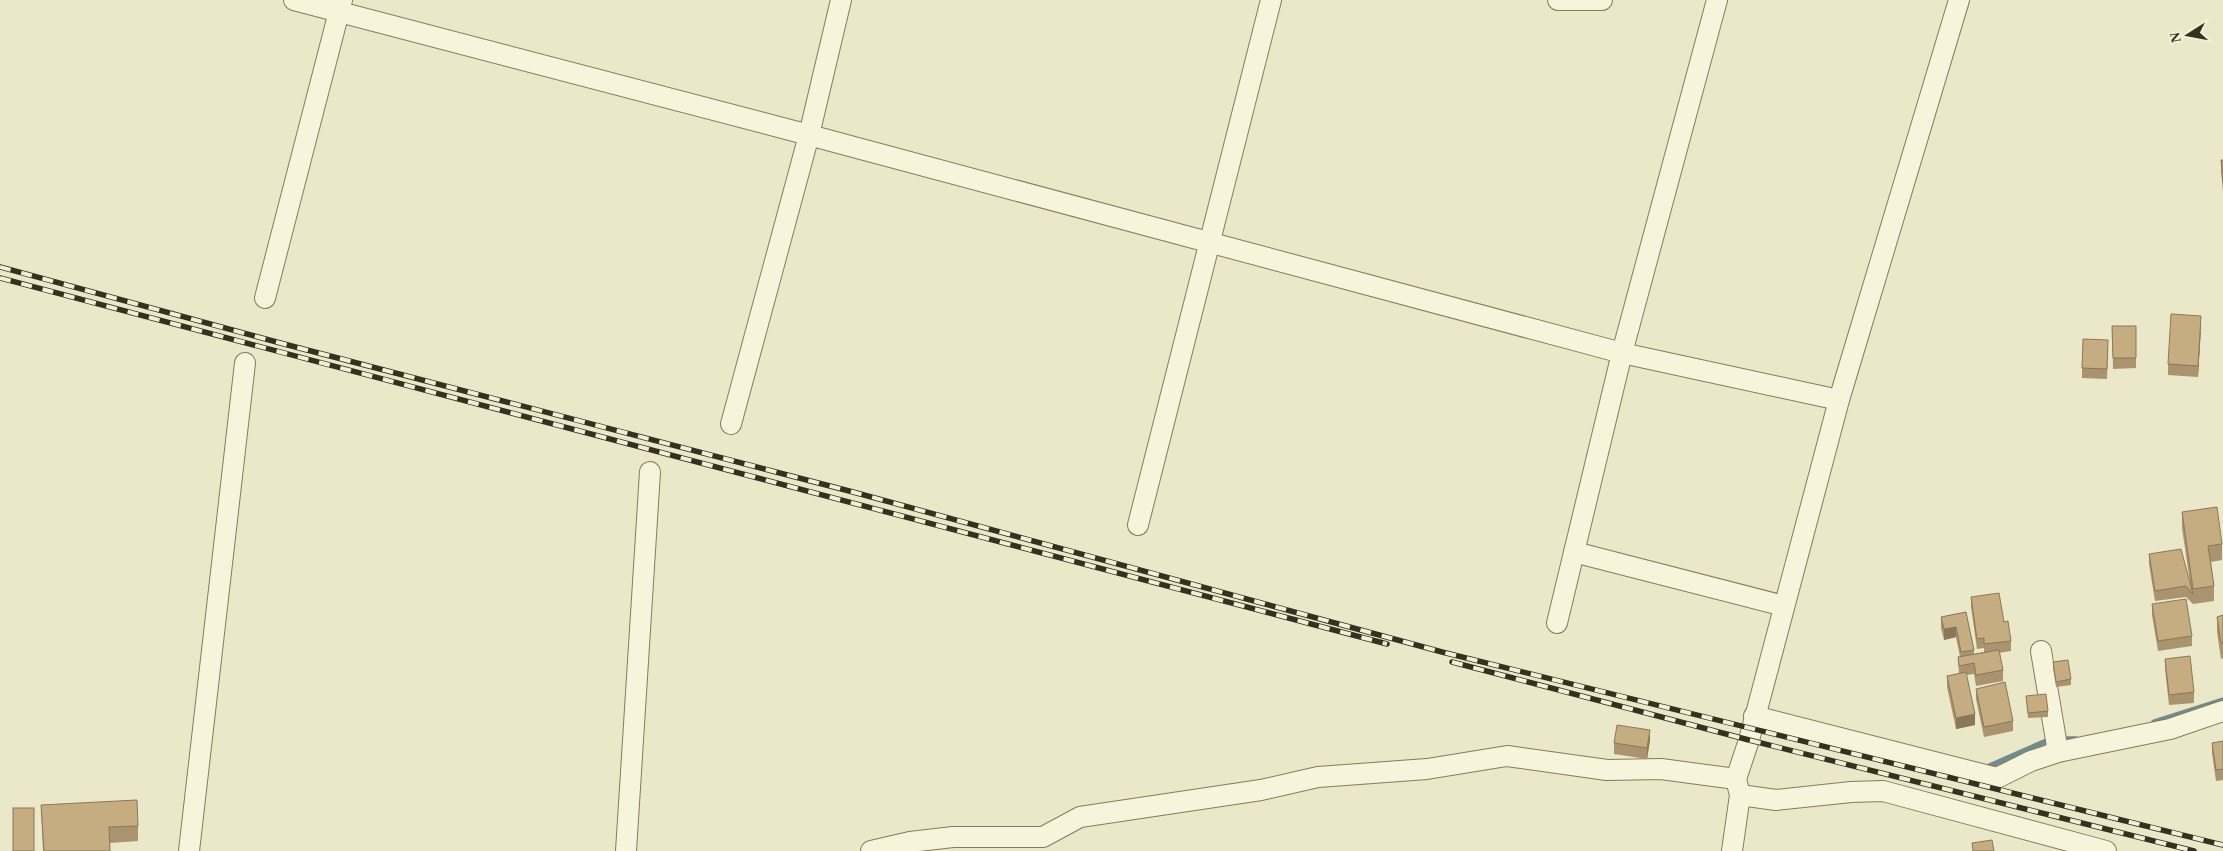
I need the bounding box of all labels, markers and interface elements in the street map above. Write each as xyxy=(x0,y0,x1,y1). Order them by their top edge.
north arrow xyxy=(2163,10,2213,60)
text: N xyxy=(2167,31,2184,44)

